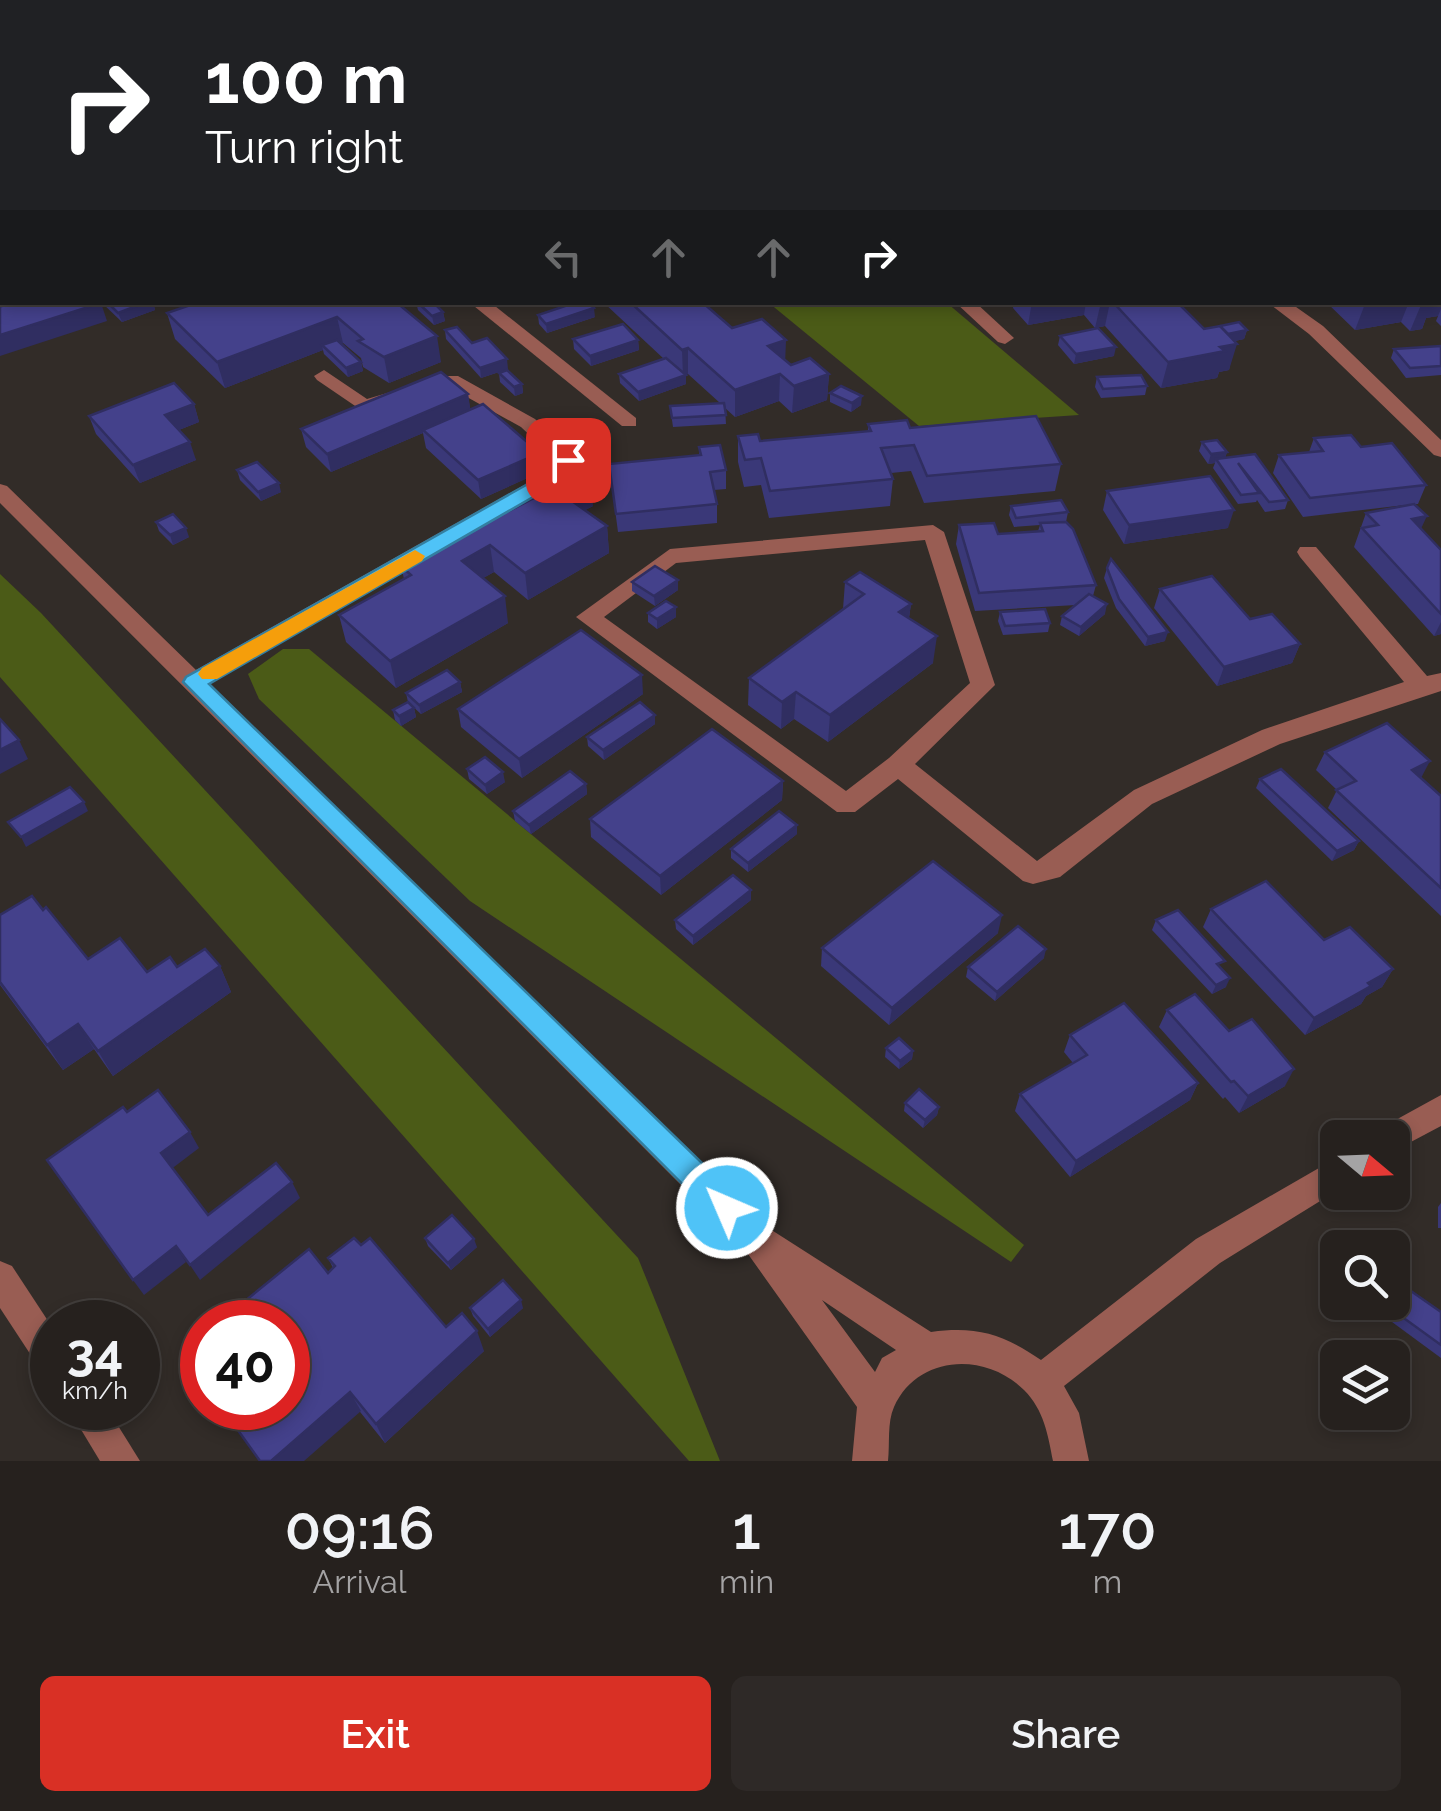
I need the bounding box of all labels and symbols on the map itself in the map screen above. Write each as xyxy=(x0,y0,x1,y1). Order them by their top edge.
pin xyxy=(526,418,611,503)
north arrow xyxy=(1320,1120,1410,1210)
position arrow xyxy=(675,1156,779,1260)
speed limit sign: 40 xyxy=(180,1300,310,1430)

